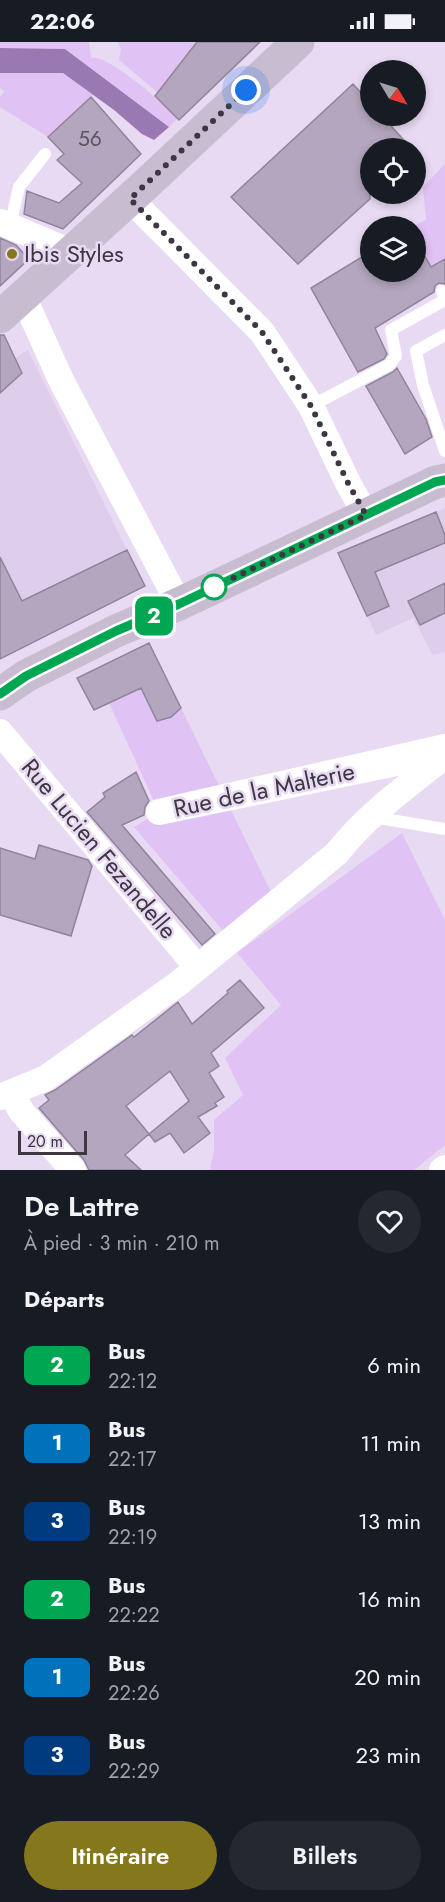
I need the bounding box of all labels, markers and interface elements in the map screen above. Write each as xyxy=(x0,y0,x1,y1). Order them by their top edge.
text: 22:06 xyxy=(30,5,95,37)
north arrow xyxy=(360,60,426,126)
map controls xyxy=(360,60,426,282)
your location xyxy=(231,75,261,105)
house number: 56 xyxy=(78,124,102,154)
button: locate xyxy=(360,138,426,204)
button: layers xyxy=(360,216,426,282)
place label: Ibis Styles xyxy=(24,236,124,271)
marker: Ibis Styles xyxy=(5,247,19,261)
unlabelled marker xyxy=(201,574,227,600)
line badge: 2 xyxy=(134,596,174,636)
text: 2 xyxy=(147,601,161,631)
street label: Rue Lucien Fezandelle xyxy=(13,751,186,947)
street label: Rue de la Malterie xyxy=(170,753,358,826)
scale bar xyxy=(18,1128,87,1156)
text: 20 m xyxy=(27,1130,63,1153)
text: De Lattre xyxy=(24,1186,139,1227)
button: heart xyxy=(358,1190,421,1253)
text: À pied · 3 min · 210 m xyxy=(24,1229,220,1258)
text: Départs xyxy=(24,1283,104,1315)
text: Bus xyxy=(108,1335,145,1367)
text: 6 min xyxy=(367,1349,421,1381)
text: 2 xyxy=(50,1350,64,1380)
text: 22:12 xyxy=(108,1367,157,1396)
text: Bus xyxy=(108,1413,145,1445)
text: 11 min xyxy=(360,1427,421,1459)
text: 1 xyxy=(52,1428,62,1458)
text: 22:17 xyxy=(108,1445,156,1474)
text: Bus xyxy=(108,1491,145,1523)
text: 13 min xyxy=(358,1505,421,1537)
text: 3 xyxy=(50,1506,64,1536)
text: 22:19 xyxy=(108,1523,157,1552)
text: Bus xyxy=(108,1569,145,1601)
text: 16 min xyxy=(357,1583,421,1615)
text: 2 xyxy=(50,1584,64,1614)
text: 22:22 xyxy=(108,1601,160,1630)
text: Bus xyxy=(108,1647,145,1679)
text: 20 min xyxy=(354,1661,421,1693)
text: 1 xyxy=(52,1662,62,1692)
text: 22:26 xyxy=(108,1679,160,1708)
text: Bus xyxy=(108,1725,145,1757)
text: 23 min xyxy=(355,1739,421,1771)
text: 3 xyxy=(50,1740,64,1770)
text: 22:29 xyxy=(108,1757,160,1786)
button: Itinéraire xyxy=(24,1821,217,1890)
button: Billets xyxy=(229,1821,421,1890)

